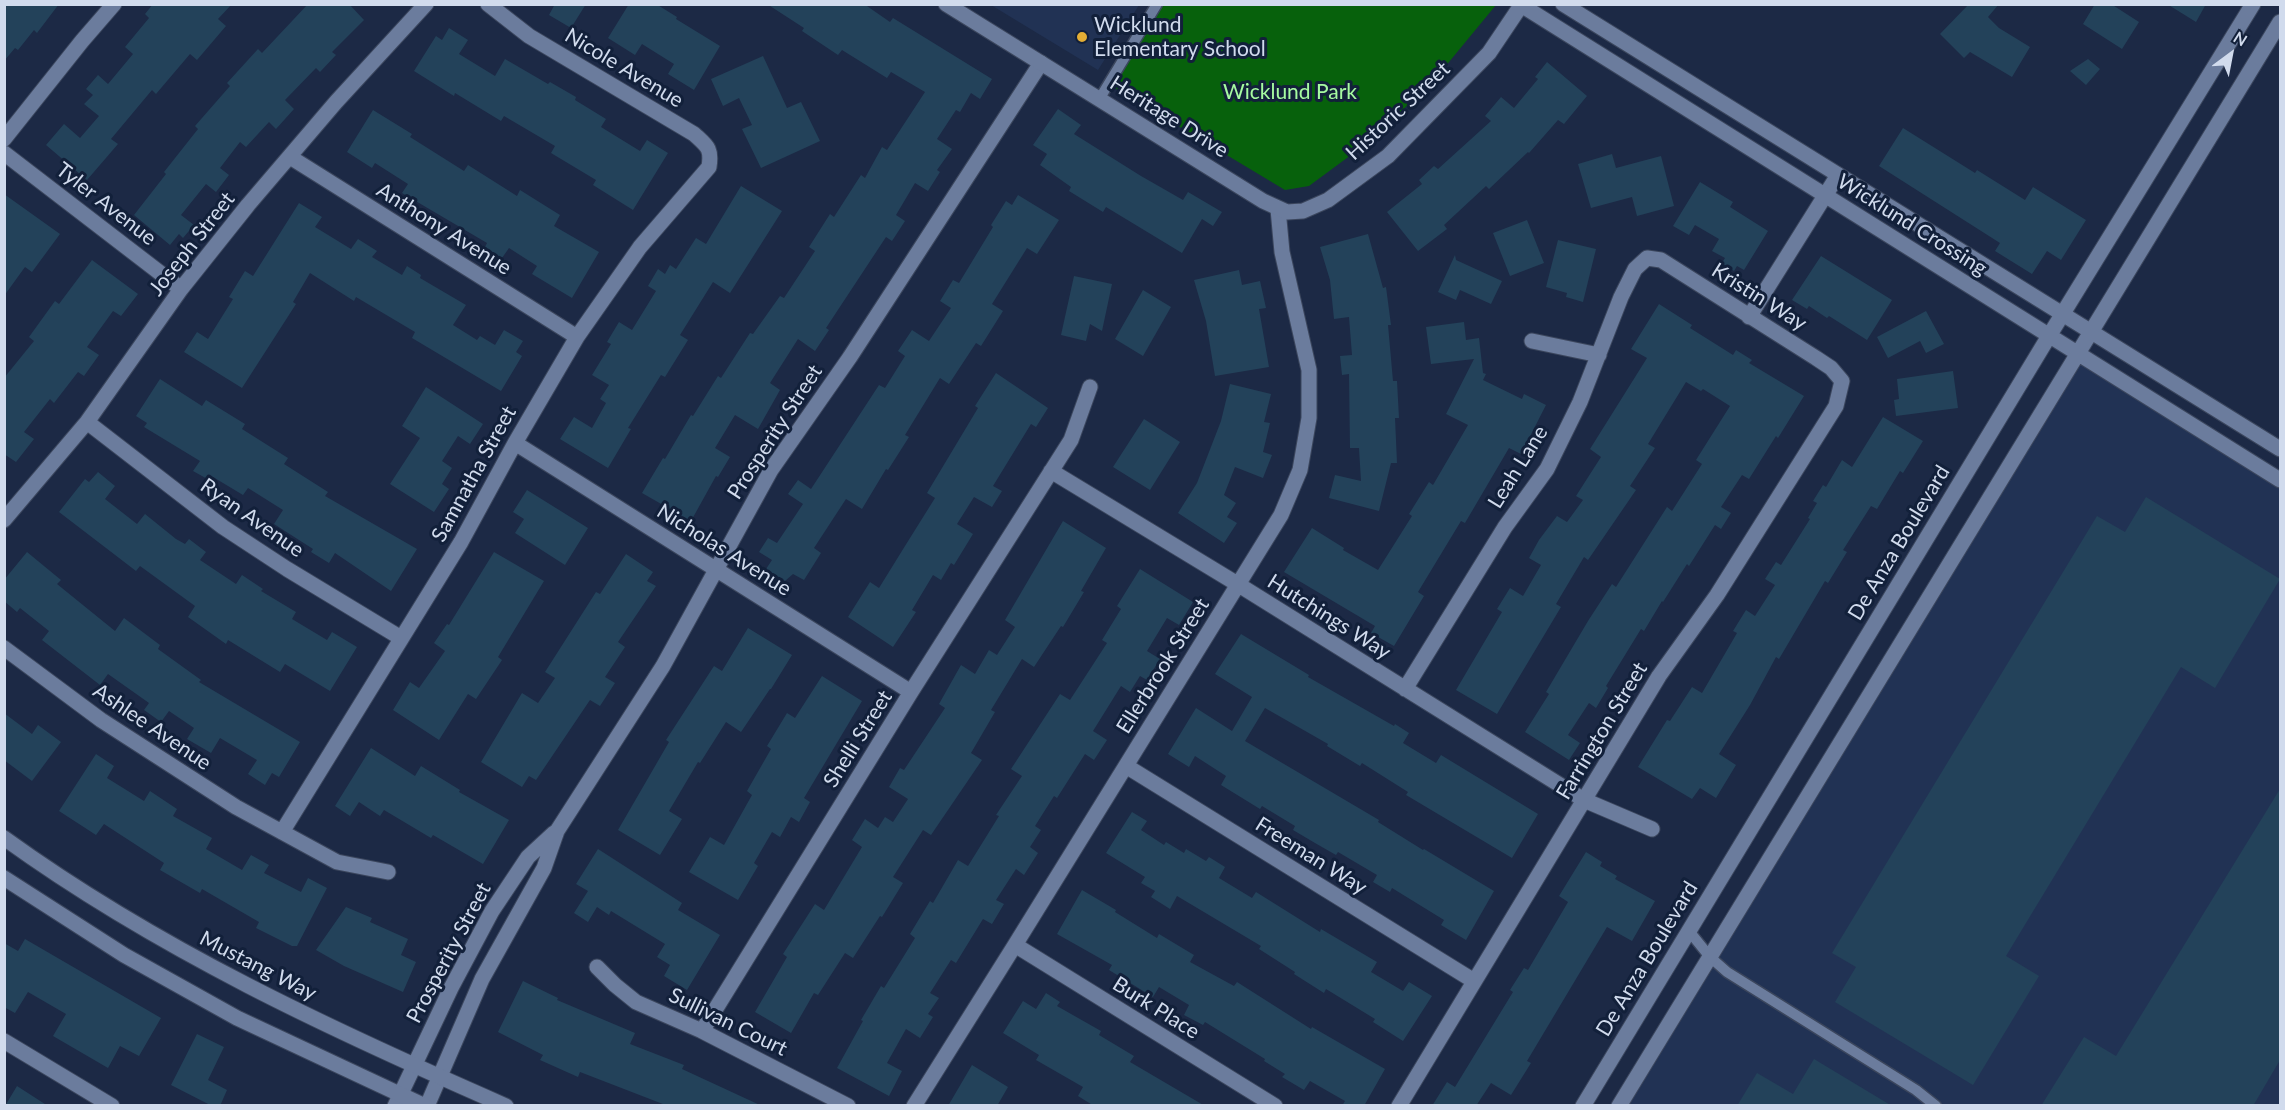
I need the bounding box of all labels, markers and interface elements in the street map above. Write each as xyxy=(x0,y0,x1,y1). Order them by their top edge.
place label: Wicklund Elementary School xyxy=(1094,12,1266,62)
street label: Nicole Avenue xyxy=(560,23,688,113)
north arrow xyxy=(2201,24,2261,84)
text: N xyxy=(2231,27,2251,50)
marker: Wicklund Elementary School xyxy=(1075,30,1089,44)
street label: Historic Street xyxy=(1341,57,1455,165)
street label: Heritage Drive xyxy=(1105,71,1233,163)
park label: Wicklund Park xyxy=(1223,79,1357,105)
street label: Tyler Avenue xyxy=(51,157,161,251)
street label: Wicklund Crossing xyxy=(1832,169,1992,281)
street label: Anthony Avenue xyxy=(372,177,516,281)
street label: Joseph Street xyxy=(144,187,240,301)
street label: Kristin Way xyxy=(1707,258,1811,336)
street label: Prosperity Street xyxy=(722,360,828,504)
street label: Samnatha Street xyxy=(426,402,522,546)
street label: Leah Lane xyxy=(1483,421,1553,513)
street label: De Anza Boulevard xyxy=(1843,461,1955,625)
street label: Ryan Avenue xyxy=(195,473,309,563)
street label: Nicholas Avenue xyxy=(652,499,796,601)
street label: Hutchings Way xyxy=(1263,569,1395,665)
street label: Ellerbrook Street xyxy=(1111,594,1215,738)
street label: Farrington Street xyxy=(1551,658,1653,804)
street label: Ashlee Avenue xyxy=(88,678,216,776)
street label: Shelli Street xyxy=(818,686,898,792)
street label: Freeman Way xyxy=(1251,812,1371,900)
street label: De Anza Boulevard xyxy=(1591,877,1703,1041)
street label: Prosperity Street xyxy=(401,879,497,1027)
street label: Mustang Way xyxy=(195,926,321,1006)
street label: Burk Place xyxy=(1108,971,1204,1045)
street label: Sullivan Court xyxy=(665,982,791,1062)

